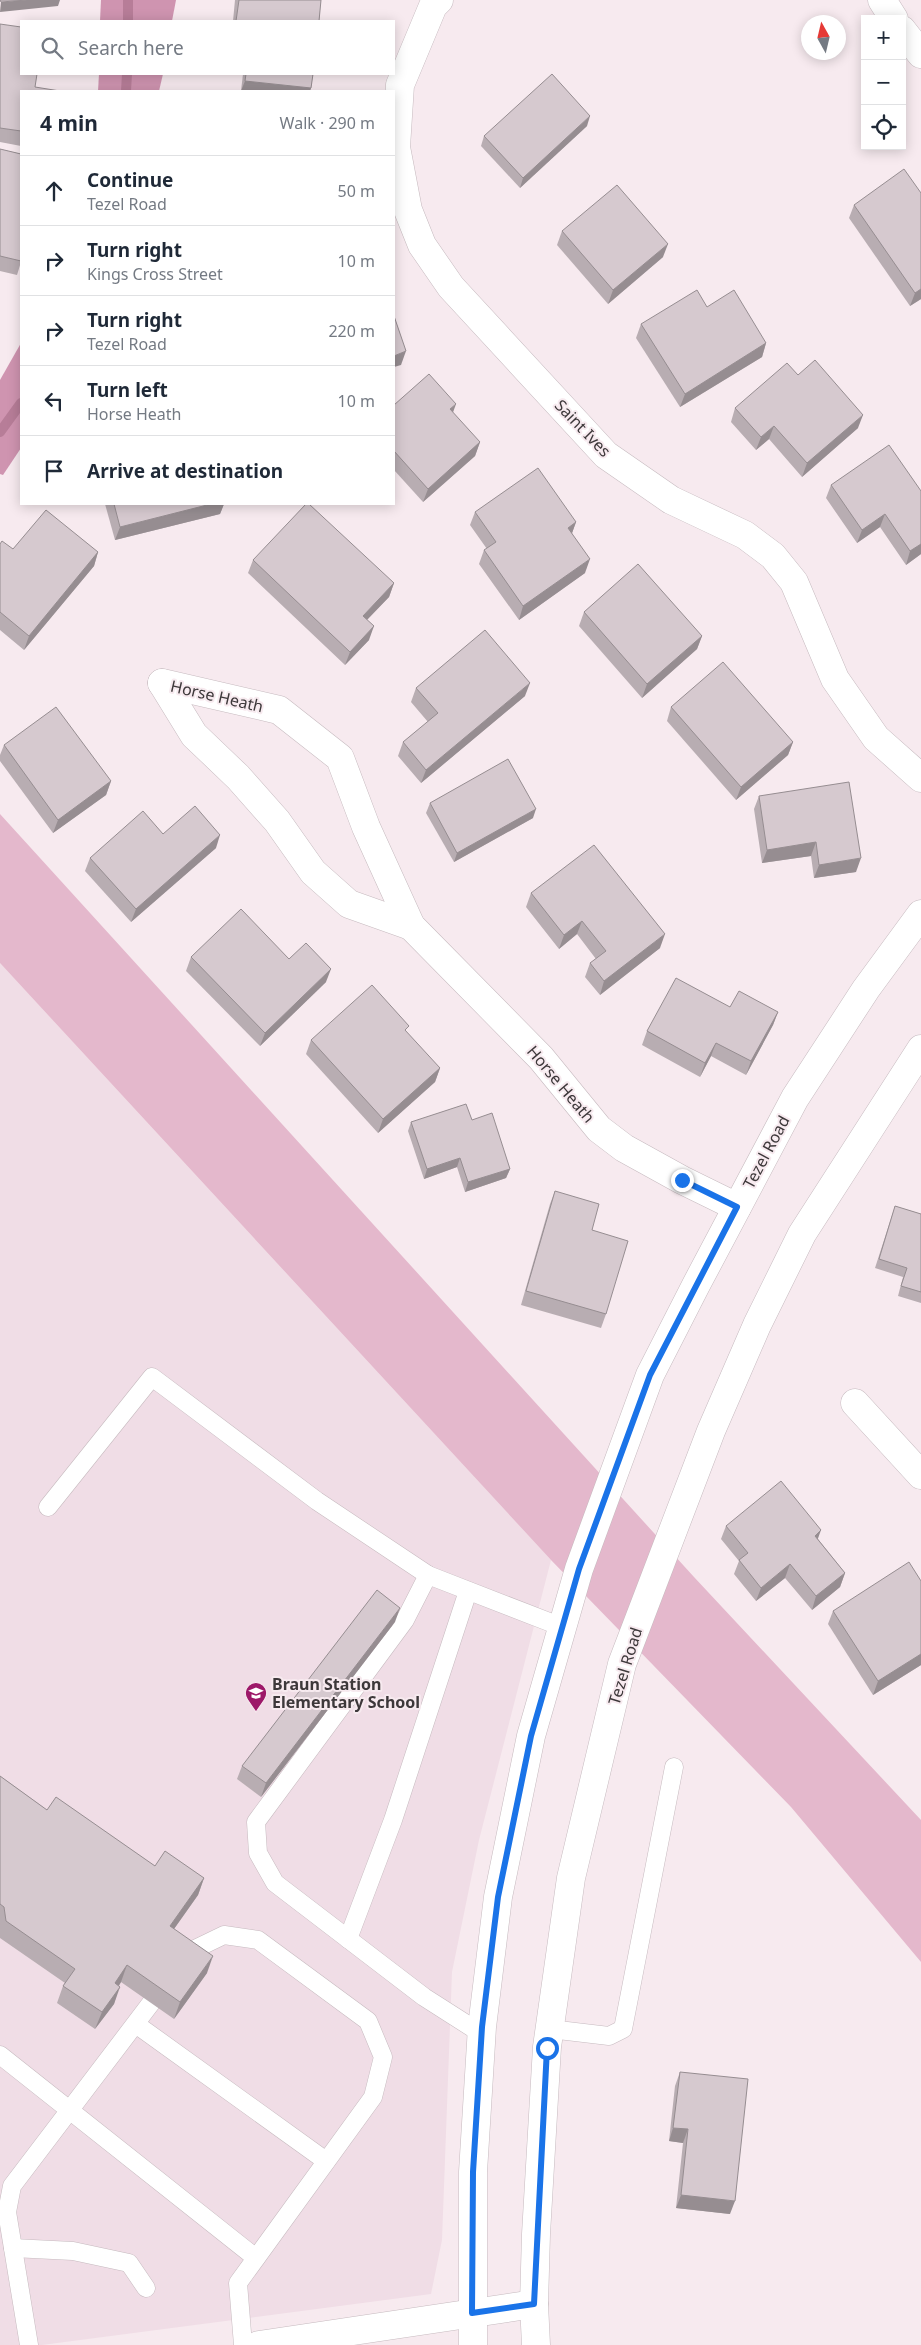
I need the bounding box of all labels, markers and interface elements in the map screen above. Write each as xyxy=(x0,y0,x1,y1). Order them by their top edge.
north arrow xyxy=(801,15,846,60)
map controls xyxy=(861,15,906,150)
button: + xyxy=(861,15,906,60)
search box xyxy=(20,20,395,75)
icon: search xyxy=(38,34,66,62)
text: Search here xyxy=(78,35,184,61)
button: − xyxy=(861,60,906,105)
button: locate xyxy=(861,105,906,150)
text: 4 min xyxy=(40,109,98,137)
text: Walk · 290 m xyxy=(280,112,375,134)
text: Continue xyxy=(87,167,173,193)
icon: ahead xyxy=(40,177,68,205)
text: 50 m xyxy=(338,180,375,202)
text: Tezel Road xyxy=(87,193,167,215)
text: Turn right xyxy=(87,237,182,263)
icon: right xyxy=(40,247,68,275)
text: 10 m xyxy=(338,250,375,272)
text: Kings Cross Street xyxy=(87,263,223,285)
text: Turn right xyxy=(87,307,182,333)
icon: right xyxy=(40,317,68,345)
text: 220 m xyxy=(328,320,375,342)
text: Tezel Road xyxy=(87,333,167,355)
text: Turn left xyxy=(87,377,168,403)
icon: left xyxy=(40,387,68,415)
text: 10 m xyxy=(338,390,375,412)
street label: Saint Ives xyxy=(550,394,616,462)
text: Horse Heath xyxy=(87,403,182,425)
icon: arrive xyxy=(40,457,68,485)
text: Arrive at destination xyxy=(87,458,283,484)
street label: Horse Heath xyxy=(168,675,266,717)
street label: Horse Heath xyxy=(522,1041,600,1127)
street label: Tezel Road xyxy=(738,1112,794,1192)
route end xyxy=(671,1169,694,1192)
street label: Tezel Road xyxy=(603,1625,647,1707)
place label: Braun Station Elementary School xyxy=(272,1673,420,1713)
school or university icon: Braun Station Elementary School xyxy=(244,1681,268,1712)
route start xyxy=(536,2037,559,2060)

